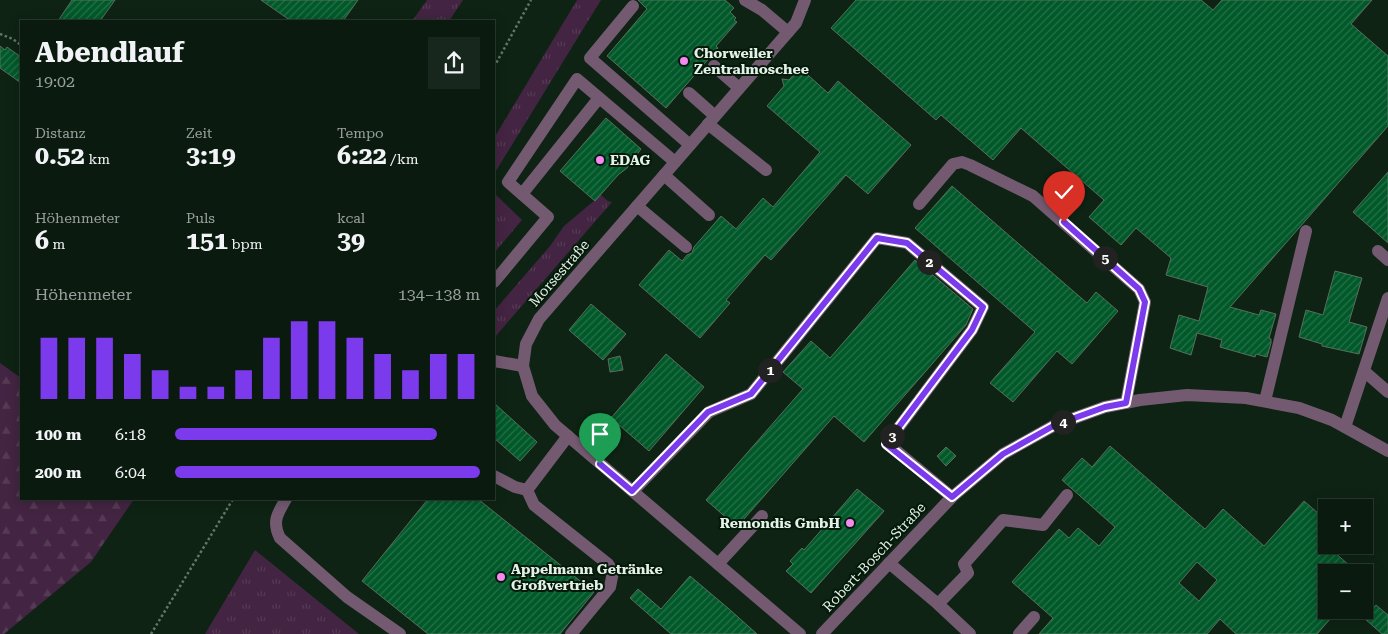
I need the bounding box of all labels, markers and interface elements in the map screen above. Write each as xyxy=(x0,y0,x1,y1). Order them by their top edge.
text: Abendlauf xyxy=(35,36,184,69)
button: share xyxy=(428,37,480,89)
place label: Chorweiler Zentralmoschee xyxy=(694,45,809,77)
marker: Chorweiler Zentralmoschee xyxy=(678,55,690,67)
text: 19:02 xyxy=(35,72,75,91)
text: Distanz xyxy=(35,125,85,141)
text: Zeit xyxy=(186,125,212,141)
text: Tempo xyxy=(337,125,384,141)
text: 0.52 xyxy=(35,141,85,170)
text: 3:19 xyxy=(186,141,236,170)
text: 6:22 xyxy=(337,141,387,170)
text: km xyxy=(85,151,110,167)
text: /km xyxy=(387,151,419,167)
place label: EDAG xyxy=(610,152,651,168)
marker: EDAG xyxy=(594,154,606,166)
pin xyxy=(1043,171,1085,222)
icon: check xyxy=(1050,178,1078,206)
text: Höhenmeter xyxy=(35,210,120,226)
text: Puls xyxy=(186,210,215,226)
text: kcal xyxy=(337,210,365,226)
text: 6 xyxy=(35,226,49,255)
text: 151 xyxy=(186,226,228,255)
text: 39 xyxy=(337,226,365,255)
text: m xyxy=(49,236,65,252)
text: bpm xyxy=(228,236,263,252)
street label: Morsestraße xyxy=(526,236,593,310)
pin: 5 xyxy=(1092,246,1118,270)
pin: 2 xyxy=(916,250,942,274)
text: 5 xyxy=(1102,250,1109,266)
text: 2 xyxy=(926,254,933,270)
text: Höhenmeter xyxy=(35,285,132,304)
text: 134–138 m xyxy=(398,285,480,304)
pin: 1 xyxy=(758,358,782,382)
text: 1 xyxy=(767,362,774,378)
pin: 4 xyxy=(1050,410,1076,434)
pin xyxy=(579,413,621,464)
text: 4 xyxy=(1060,414,1067,430)
icon: arrive xyxy=(586,420,614,448)
pin: 3 xyxy=(880,424,904,448)
text: 100 m xyxy=(35,425,81,444)
text: 6:18 xyxy=(115,425,146,444)
text: 3 xyxy=(889,428,896,444)
text: 200 m xyxy=(35,463,81,482)
text: 6:04 xyxy=(115,463,146,482)
street label: Robert-Bosch-Straße xyxy=(819,499,929,615)
map controls xyxy=(1318,499,1373,619)
button: + xyxy=(1318,499,1373,554)
place label: Remondis GmbH xyxy=(720,515,840,531)
marker: Remondis GmbH xyxy=(844,517,856,529)
place label: Appelmann Getränke Großvertrieb xyxy=(511,561,663,593)
button: − xyxy=(1318,564,1373,619)
marker: Appelmann Getränke Großvertrieb xyxy=(495,571,507,583)

